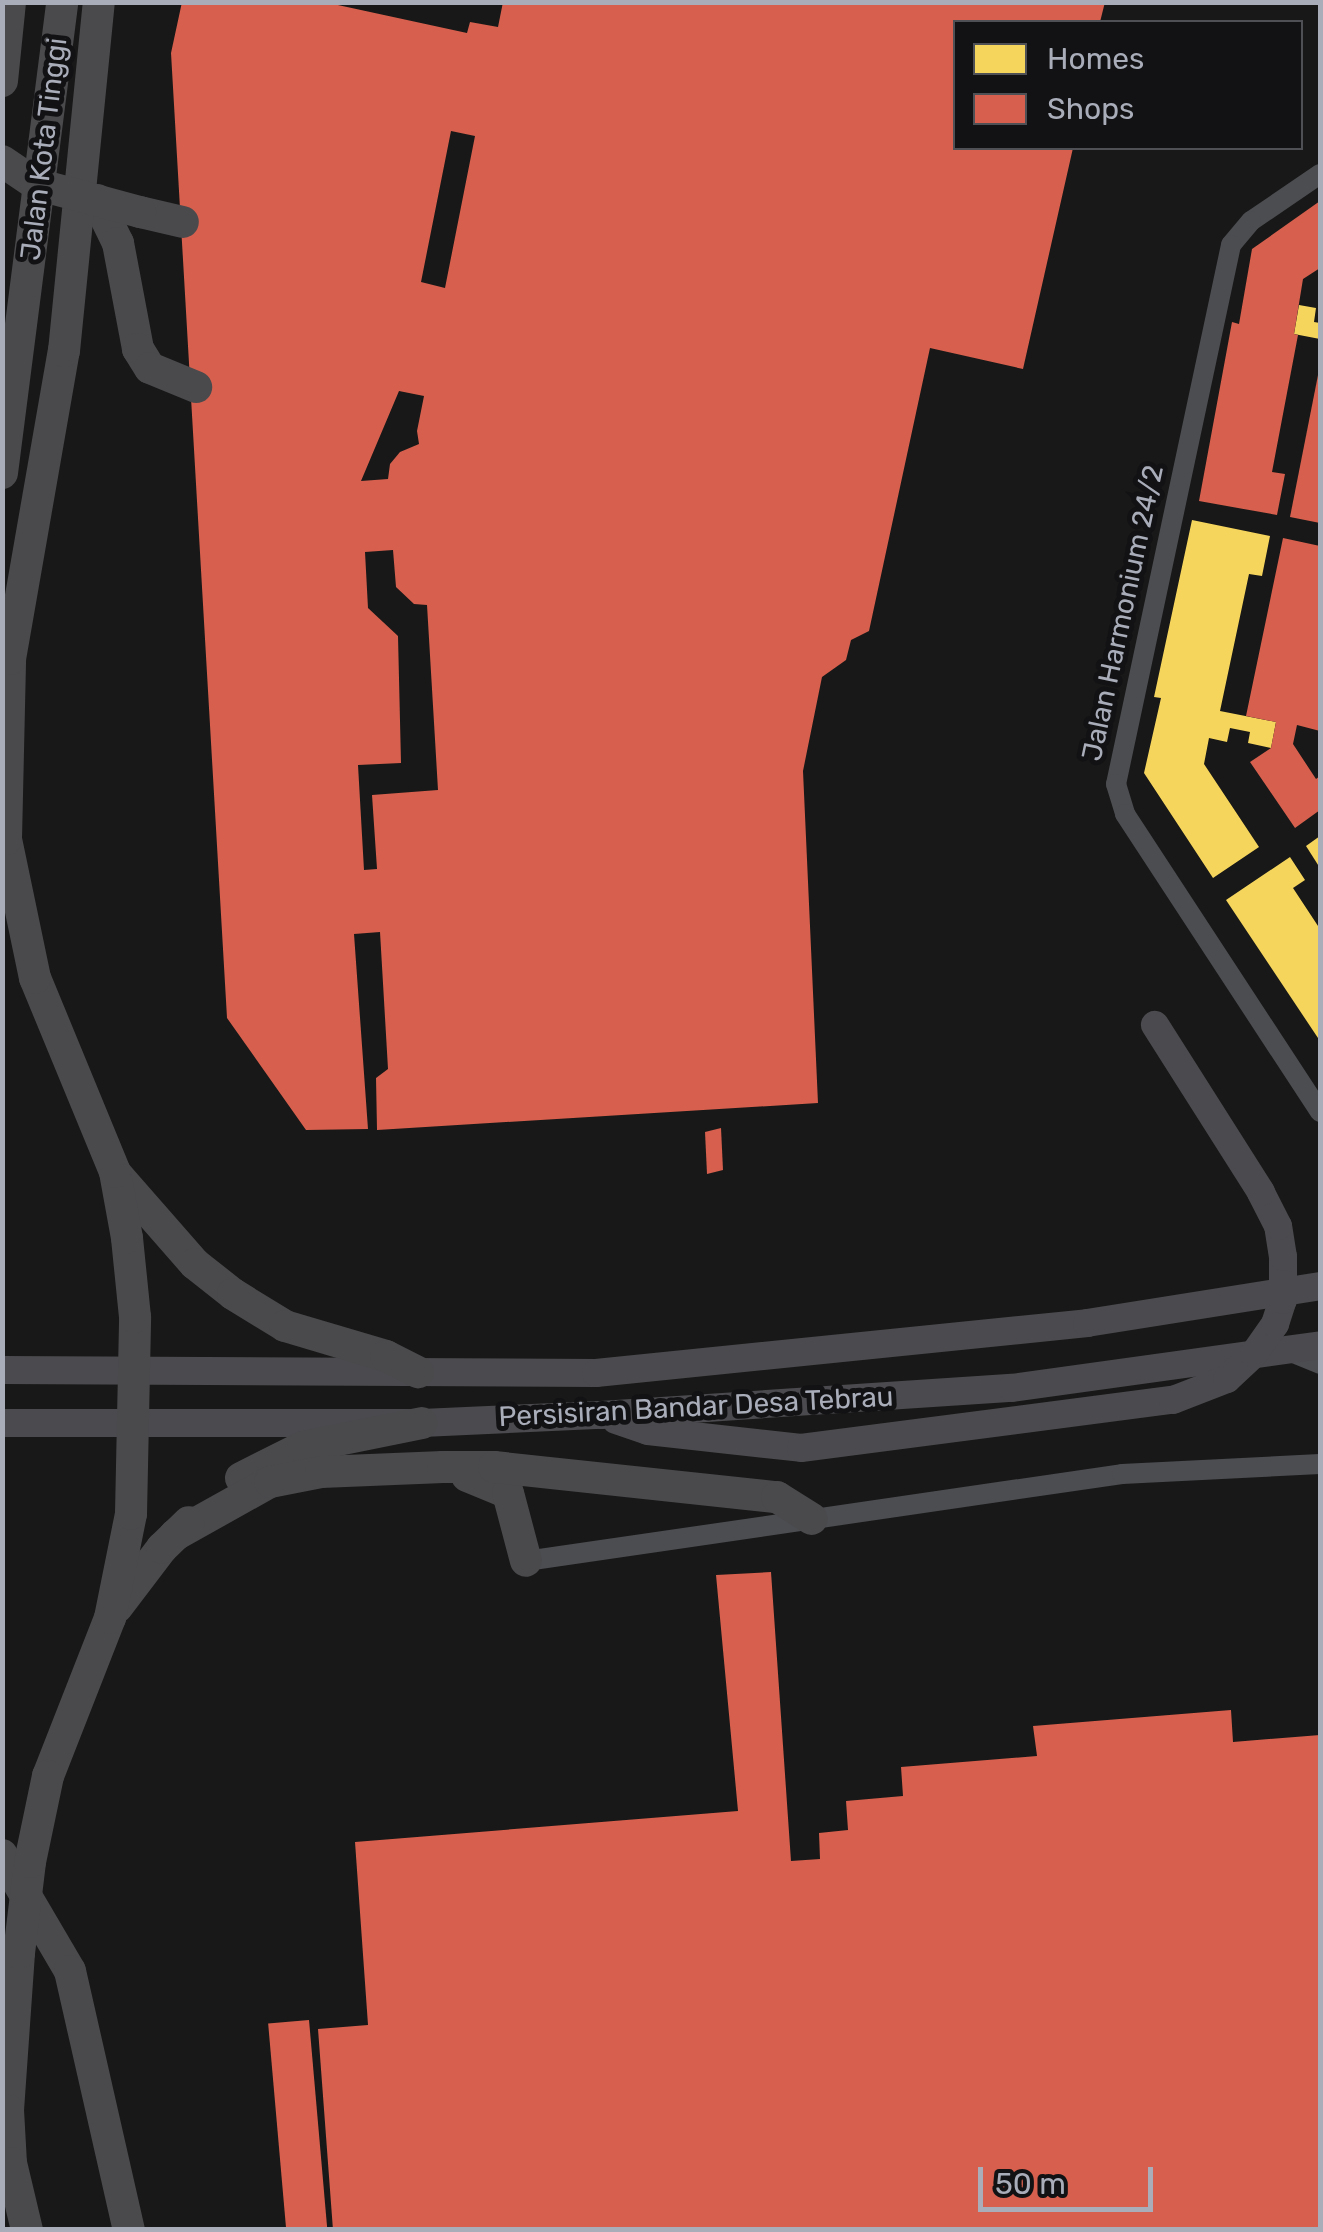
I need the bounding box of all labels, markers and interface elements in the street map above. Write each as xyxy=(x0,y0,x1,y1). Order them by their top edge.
legend xyxy=(953,20,1303,150)
street label: Jalan Kota Tinggi xyxy=(14,36,74,262)
text: Homes xyxy=(1047,41,1144,77)
text: Shops xyxy=(1047,91,1134,127)
street label: Jalan Harmonium 24/2 xyxy=(1075,462,1171,764)
street label: Persisiran Bandar Desa Tebrau xyxy=(497,1380,895,1434)
scale bar xyxy=(983,2147,1158,2209)
text: 50 m xyxy=(995,2166,1066,2202)

